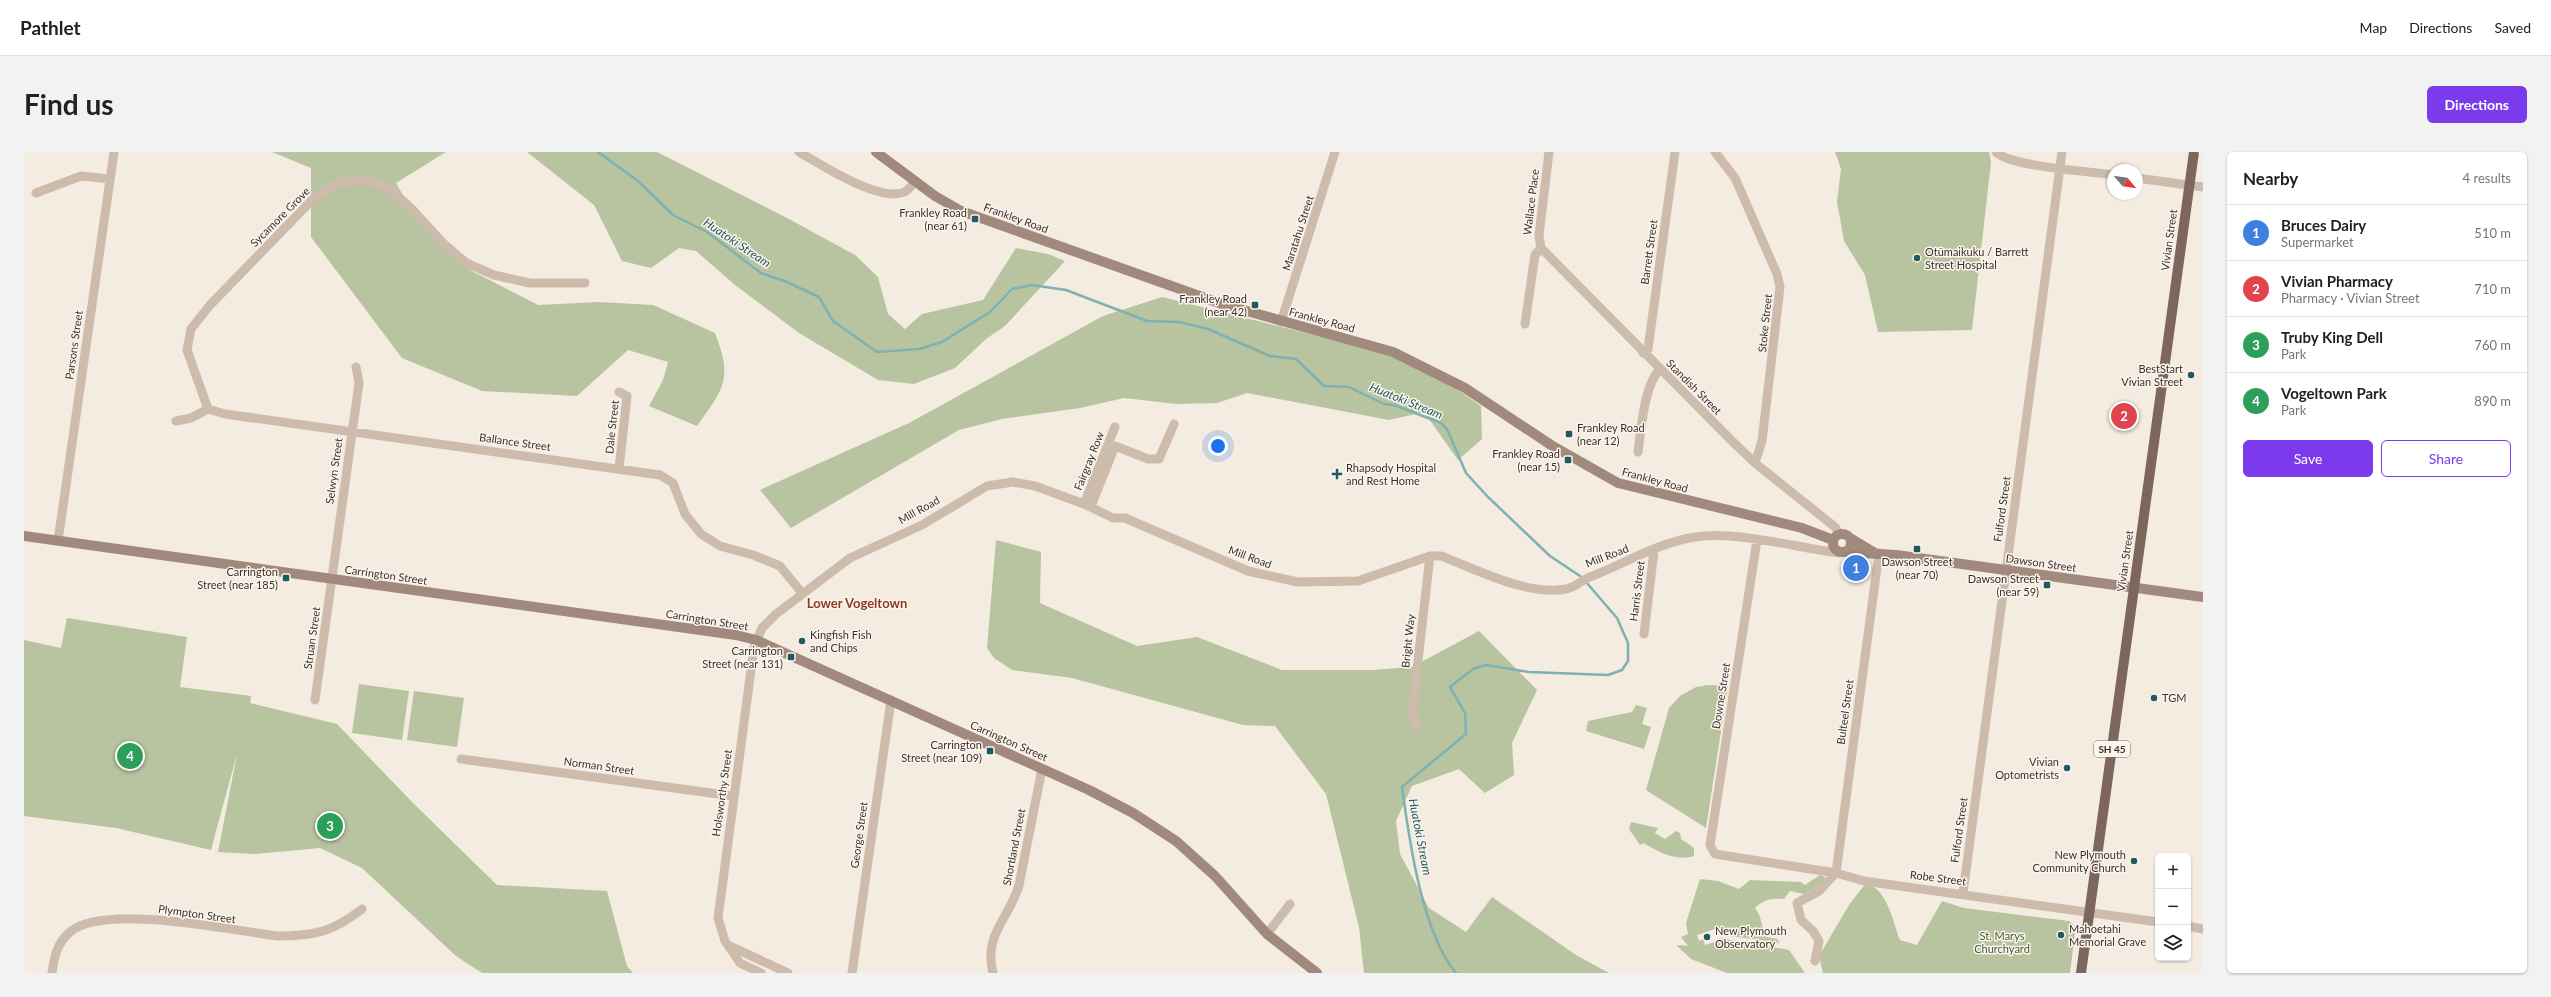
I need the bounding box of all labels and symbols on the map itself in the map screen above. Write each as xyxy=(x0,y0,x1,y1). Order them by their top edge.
north arrow xyxy=(2107,164,2143,200)
street label: Wallace Place xyxy=(1520,168,1541,236)
street label: Sycamore Grove xyxy=(247,184,312,249)
street label: Maratahu Street xyxy=(1279,194,1316,272)
street label: Frankley Road xyxy=(982,200,1050,235)
place label: Frankley Road (near 61) xyxy=(899,206,967,232)
street label: Vivian Street xyxy=(2158,208,2179,271)
marker: Frankley Road (near 61) xyxy=(970,214,980,224)
water label: Huatoki Stream xyxy=(701,215,774,271)
street label: Barrett Street xyxy=(1638,219,1659,285)
place label: Otūmaikuku / Barrett Street Hospital xyxy=(1925,245,2029,271)
marker: Otūmaikuku / Barrett Street Hospital xyxy=(1912,253,1922,263)
place label: Frankley Road (near 42) xyxy=(1179,292,1247,318)
street label: Stoke Street xyxy=(1755,293,1774,353)
marker: Frankley Road (near 42) xyxy=(1250,300,1260,310)
street label: Frankley Road xyxy=(1288,304,1357,335)
street label: Parsons Street xyxy=(62,310,85,380)
street label: Standish Street xyxy=(1664,356,1725,417)
place label: BestStart Vivian Street xyxy=(2121,362,2183,388)
marker: BestStart Vivian Street xyxy=(2186,370,2196,380)
water label: Huatoki Stream xyxy=(1367,379,1445,422)
street label: Dale Street xyxy=(602,399,621,454)
pin: 2 xyxy=(2111,401,2137,431)
place label: Frankley Road (near 12) xyxy=(1577,421,1645,447)
street label: Fairgray Row xyxy=(1071,429,1106,492)
marker: Frankley Road (near 12) xyxy=(1564,429,1574,439)
street label: Ballance Street xyxy=(478,430,552,453)
your location xyxy=(1208,436,1228,456)
street label: Selwyn Street xyxy=(322,437,345,505)
place label: Frankley Road (near 15) xyxy=(1492,447,1560,473)
marker: Frankley Road (near 15) xyxy=(1563,455,1573,465)
place label: Rhapsody Hospital and Rest Home xyxy=(1346,461,1436,487)
street label: Frankley Road xyxy=(1621,464,1690,495)
marker: Rhapsody Hospital and Rest Home xyxy=(1331,468,1343,480)
street label: Fulford Street xyxy=(1990,475,2013,543)
street label: Mill Road xyxy=(896,493,942,526)
street label: Vivian Street xyxy=(2114,529,2135,592)
street label: Mill Road xyxy=(1583,541,1630,570)
street label: Mill Road xyxy=(1227,543,1274,570)
marker: Dawson Street (near 70) xyxy=(1912,544,1922,554)
street label: Dawson Street xyxy=(2005,551,2077,574)
pin: 1 xyxy=(1843,553,1869,583)
place label: Dawson Street (near 70) xyxy=(1881,555,1953,581)
street label: Harris Street xyxy=(1626,560,1647,622)
street label: Carrington Street xyxy=(344,562,428,587)
place label: Carrington Street (near 185) xyxy=(197,565,278,591)
place label: Dawson Street (near 59) xyxy=(1968,572,2039,598)
marker: Carrington Street (near 185) xyxy=(281,573,291,583)
marker: Dawson Street (near 59) xyxy=(2042,580,2052,590)
district label: Lower Vogeltown xyxy=(807,595,907,611)
street label: Struan Street xyxy=(301,606,322,670)
street label: Carrington Street xyxy=(665,607,749,632)
street label: Bright Way xyxy=(1398,613,1417,668)
place label: Kingfish Fish and Chips xyxy=(810,628,872,654)
marker: Kingfish Fish and Chips xyxy=(797,636,807,646)
place label: Carrington Street (near 131) xyxy=(702,644,783,670)
marker: Carrington Street (near 131) xyxy=(786,652,796,662)
street label: Downe Street xyxy=(1709,662,1732,730)
street label: Bulteel Street xyxy=(1834,678,1856,745)
place label: TGM xyxy=(2162,691,2186,704)
marker: TGM xyxy=(2149,693,2159,703)
street label: Carrington Street xyxy=(968,718,1050,763)
place label: Carrington Street (near 109) xyxy=(901,738,982,764)
pin: 4 xyxy=(117,741,143,771)
road number: SH 45 xyxy=(2094,741,2130,757)
marker: Carrington Street (near 109) xyxy=(985,746,995,756)
street label: Holsworthy Street xyxy=(709,749,734,837)
street label: Norman Street xyxy=(563,754,635,777)
place label: Vivian Optometrists xyxy=(1995,755,2059,781)
marker: Vivian Optometrists xyxy=(2062,763,2072,773)
street label: Fulford Street xyxy=(1947,796,1970,864)
water label: Huatoki Stream xyxy=(1406,797,1435,877)
street label: George Street xyxy=(847,801,870,869)
street label: Shortland Street xyxy=(1000,807,1027,887)
pin: 3 xyxy=(317,811,343,841)
place label: New Plymouth Community Church xyxy=(2033,848,2126,874)
marker: New Plymouth Community Church xyxy=(2129,856,2139,866)
street label: Robe Street xyxy=(1909,868,1967,887)
street label: Plympton Street xyxy=(158,902,237,925)
place label: Mahoetahi Memorial Grave xyxy=(2069,922,2146,948)
place label: New Plymouth Observatory xyxy=(1715,924,1787,950)
park label: St. Marys Churchyard xyxy=(1974,929,2030,955)
marker: Mahoetahi Memorial Grave xyxy=(2056,930,2066,940)
marker: New Plymouth Observatory xyxy=(1702,932,1712,942)

